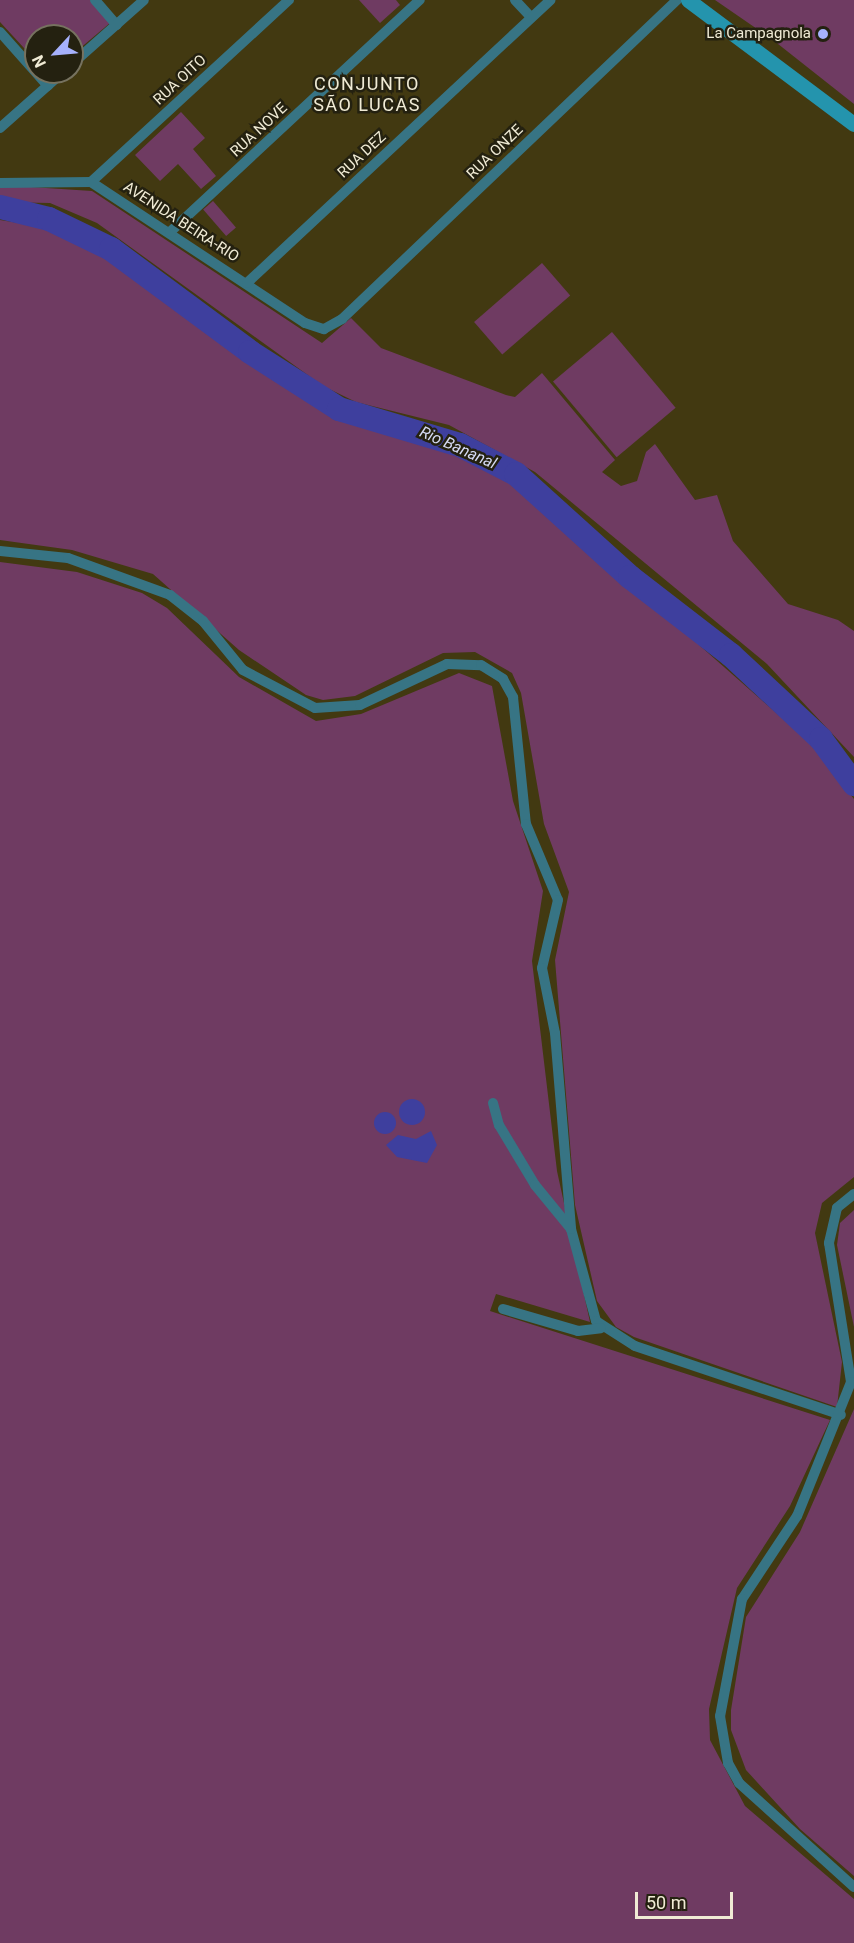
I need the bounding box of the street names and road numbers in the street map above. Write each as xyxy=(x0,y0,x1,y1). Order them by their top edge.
street label: RUA OITO xyxy=(150,51,210,109)
street label: RUA NOVE xyxy=(227,99,291,161)
street label: RUA ONZE xyxy=(463,121,527,183)
street label: RUA DEZ xyxy=(334,128,390,182)
street label: AVENIDA BEIRA-RIO xyxy=(120,178,242,266)

